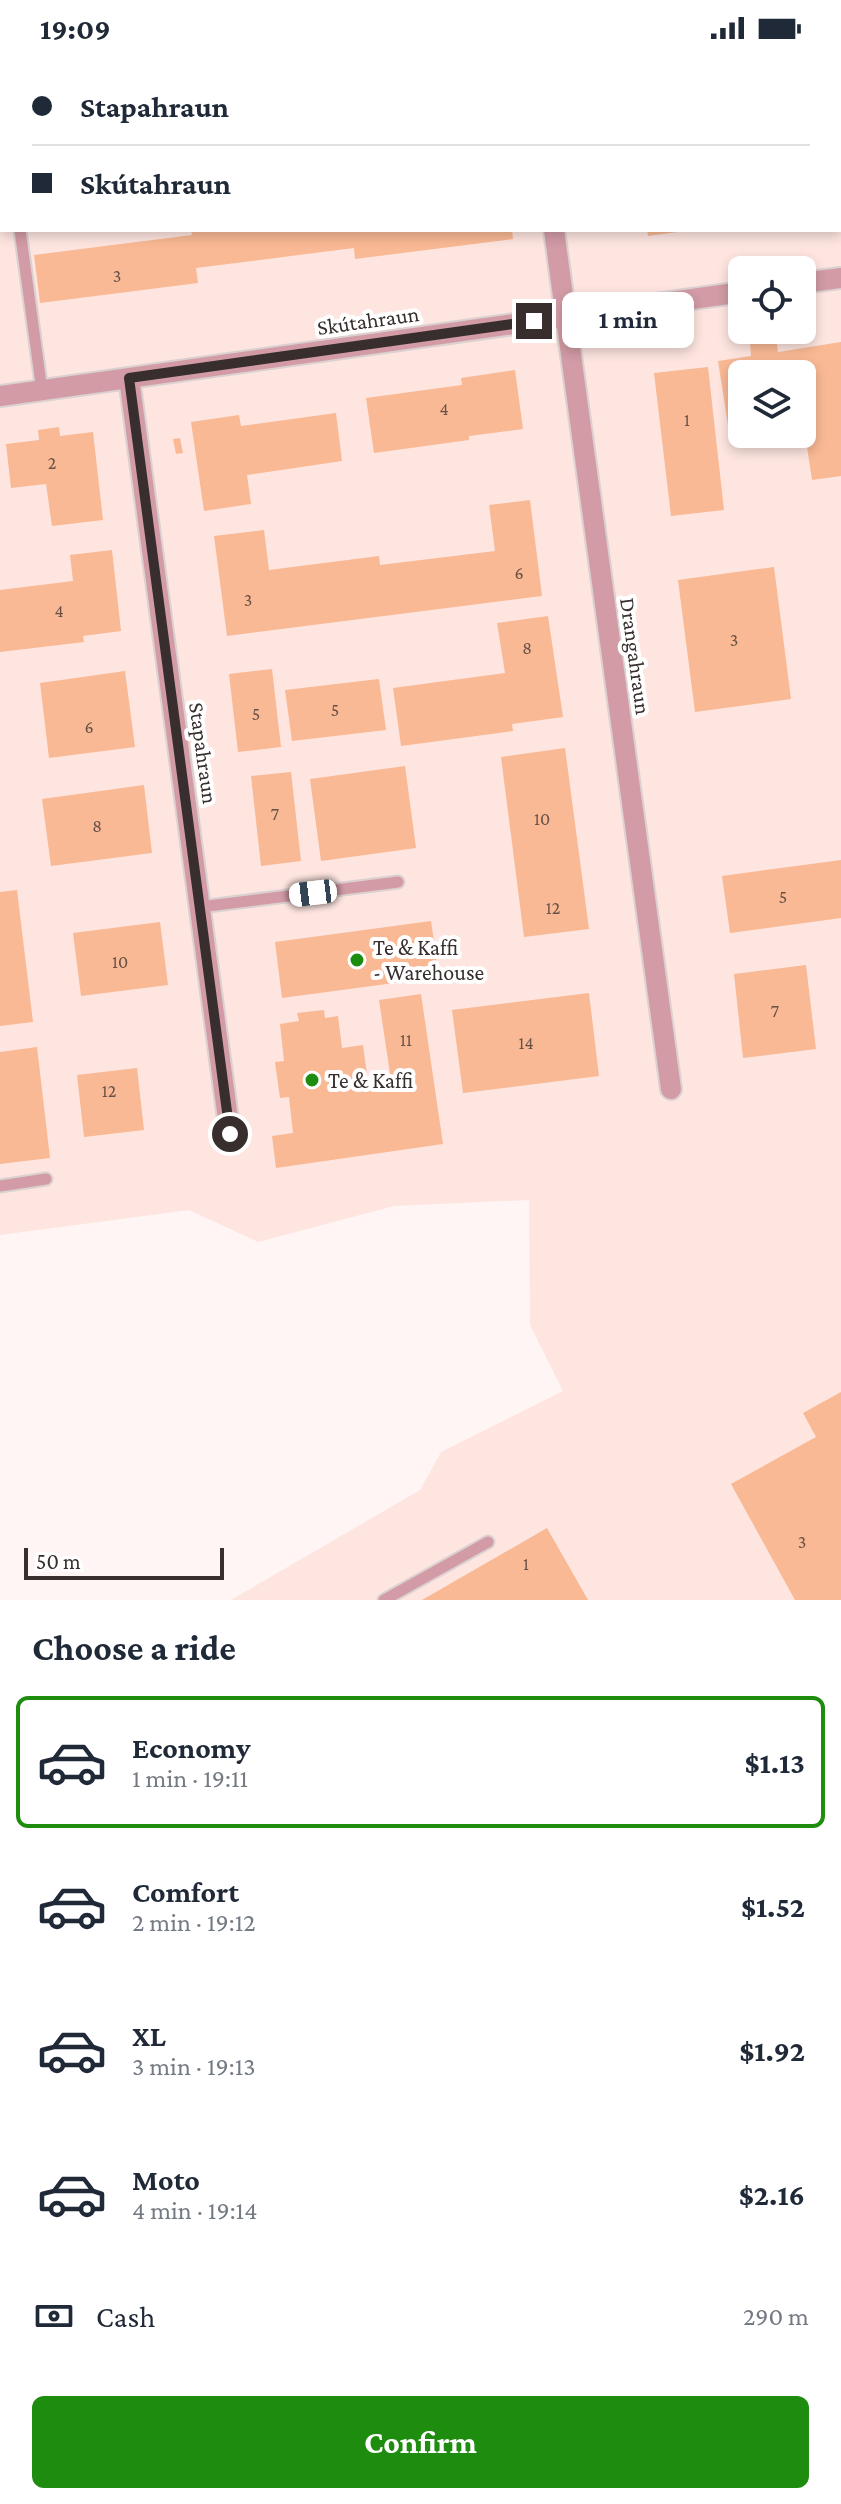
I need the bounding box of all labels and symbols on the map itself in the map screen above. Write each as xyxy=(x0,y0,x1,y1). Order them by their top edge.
house number: 3 xyxy=(113,266,121,286)
callout: 1 min xyxy=(562,293,694,349)
street label: Skútahraun xyxy=(316,301,421,340)
route end xyxy=(516,303,552,339)
house number: 4 xyxy=(439,399,449,419)
house number: 1 xyxy=(684,410,690,430)
house number: 2 xyxy=(48,453,56,473)
house number: 6 xyxy=(514,563,524,583)
house number: 3 xyxy=(244,590,252,610)
street label: Drangahraun xyxy=(615,596,656,716)
house number: 4 xyxy=(54,601,64,621)
house number: 3 xyxy=(730,630,738,650)
house number: 8 xyxy=(522,638,532,658)
house number: 5 xyxy=(331,700,339,720)
street label: Stapahraun xyxy=(184,701,223,806)
house number: 5 xyxy=(252,704,260,724)
house number: 6 xyxy=(84,717,94,737)
house number: 7 xyxy=(271,804,279,824)
house number: 10 xyxy=(534,809,550,829)
house number: 8 xyxy=(92,816,102,836)
car xyxy=(288,878,338,908)
house number: 5 xyxy=(779,887,787,907)
house number: 12 xyxy=(546,898,560,918)
place label: Te & Kaffi - Warehouse xyxy=(373,935,484,985)
marker: Te & Kaffi - Warehouse xyxy=(348,951,366,969)
house number: 10 xyxy=(112,952,128,972)
house number: 7 xyxy=(771,1001,779,1021)
house number: 11 xyxy=(400,1030,412,1050)
house number: 14 xyxy=(518,1033,534,1053)
place label: Te & Kaffi xyxy=(328,1068,413,1093)
marker: Te & Kaffi xyxy=(303,1071,321,1089)
house number: 12 xyxy=(102,1081,116,1101)
route start xyxy=(212,1116,248,1152)
house number: 3 xyxy=(798,1532,806,1552)
scale bar xyxy=(24,1544,224,1580)
house number: 1 xyxy=(523,1554,529,1574)

